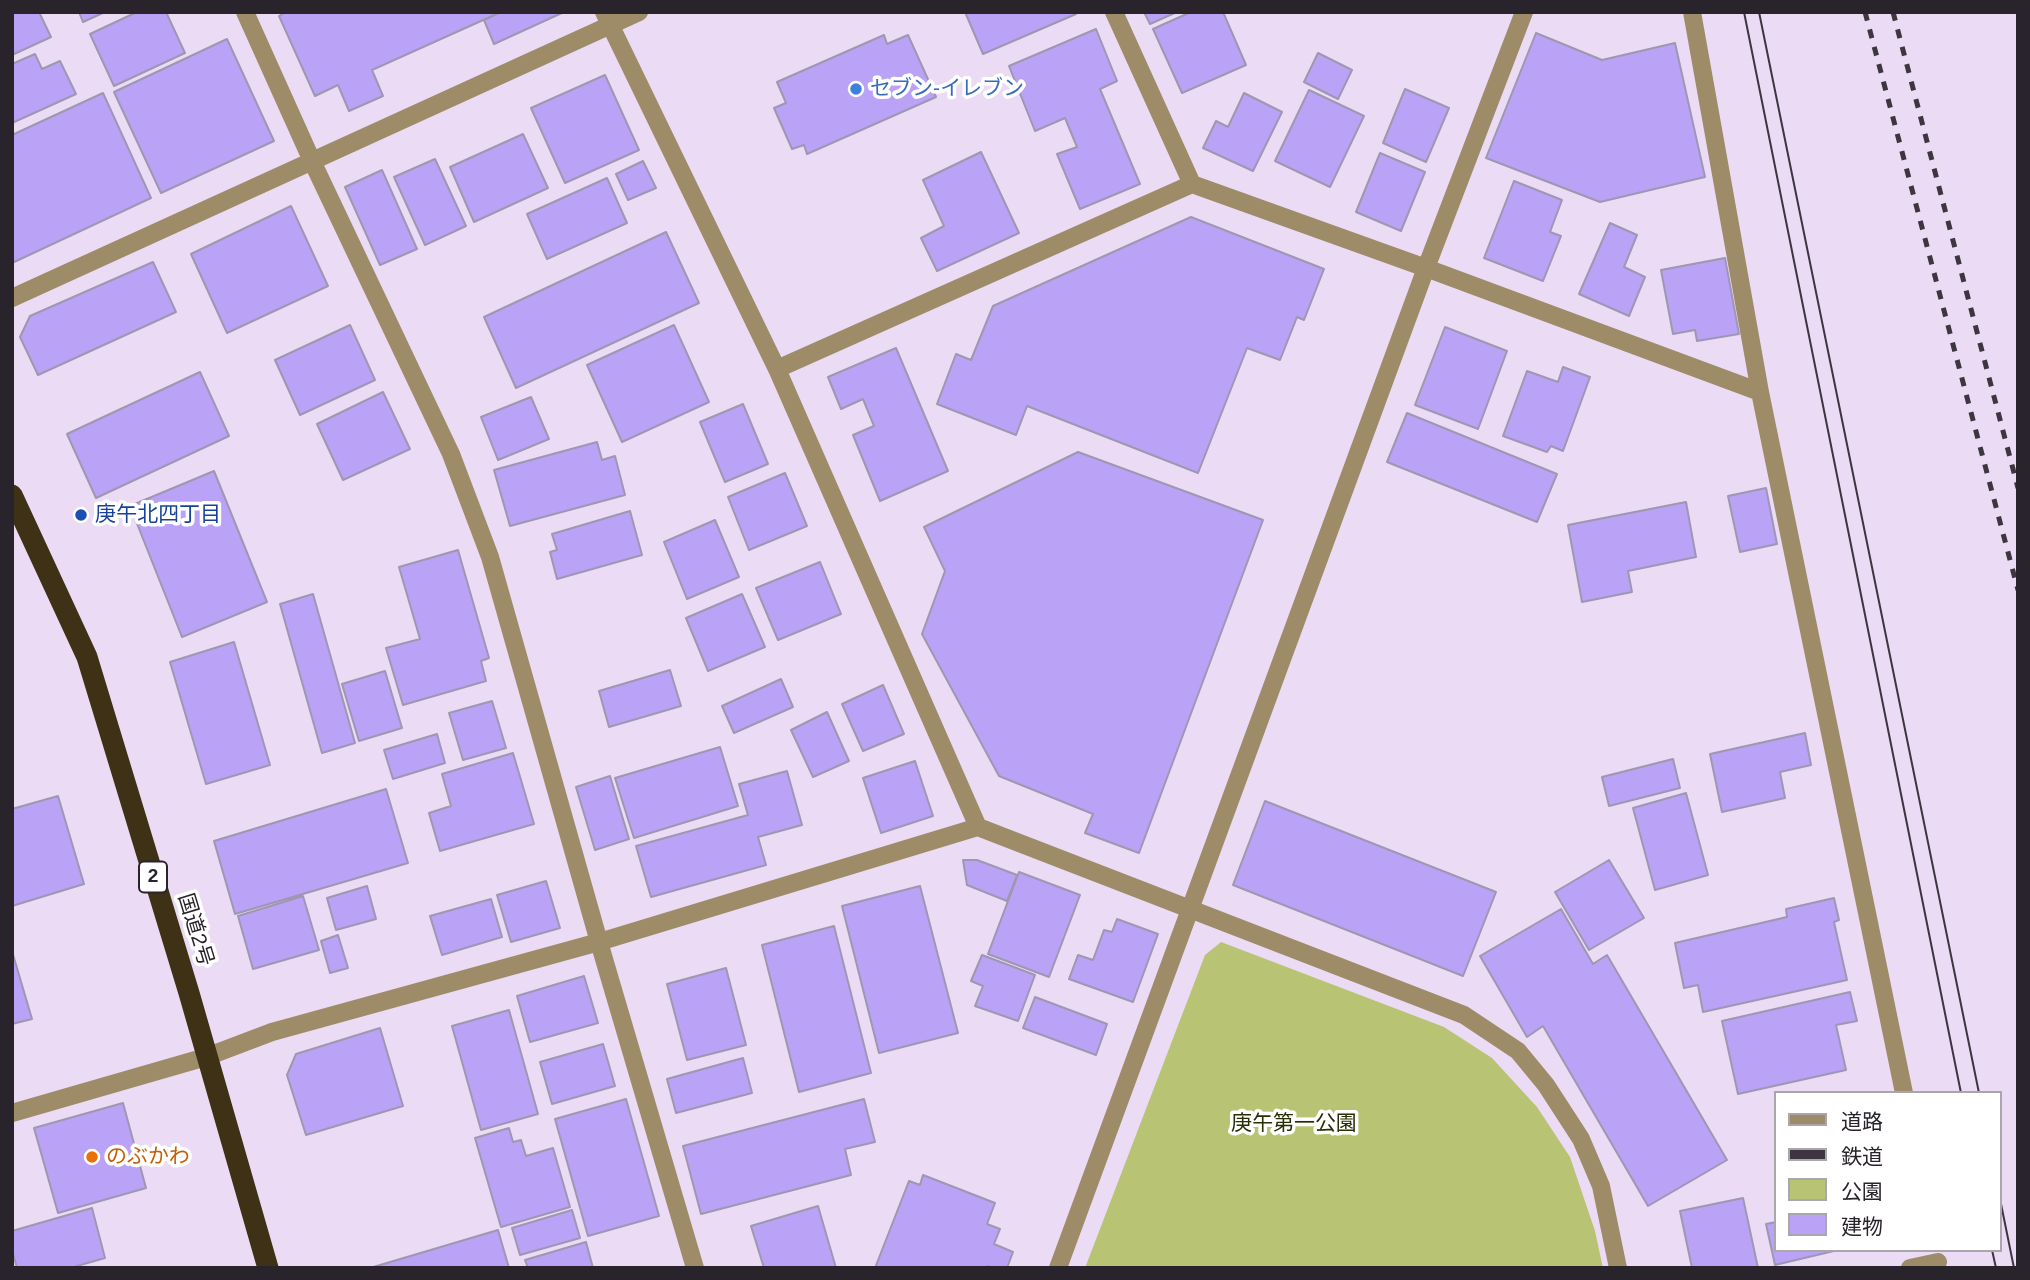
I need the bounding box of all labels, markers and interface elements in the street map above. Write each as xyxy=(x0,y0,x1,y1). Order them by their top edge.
place label: セブン-イレブン xyxy=(870,76,1024,102)
marker: セブン-イレブン xyxy=(848,81,864,97)
place label: 庚午北四丁目 xyxy=(95,502,221,528)
marker: 庚午北四丁目 xyxy=(73,507,89,523)
road number: 2 xyxy=(139,862,167,892)
street label: 国道2号 xyxy=(172,891,218,969)
legend xyxy=(1774,1091,2002,1252)
text: 道路 xyxy=(1841,1110,1883,1133)
park label: 庚午第一公園 xyxy=(1231,1111,1357,1137)
place label: のぶかわ xyxy=(106,1144,190,1170)
text: 鉄道 xyxy=(1841,1145,1883,1168)
marker: のぶかわ xyxy=(84,1149,100,1165)
text: 公園 xyxy=(1841,1180,1883,1203)
text: 建物 xyxy=(1841,1215,1883,1238)

